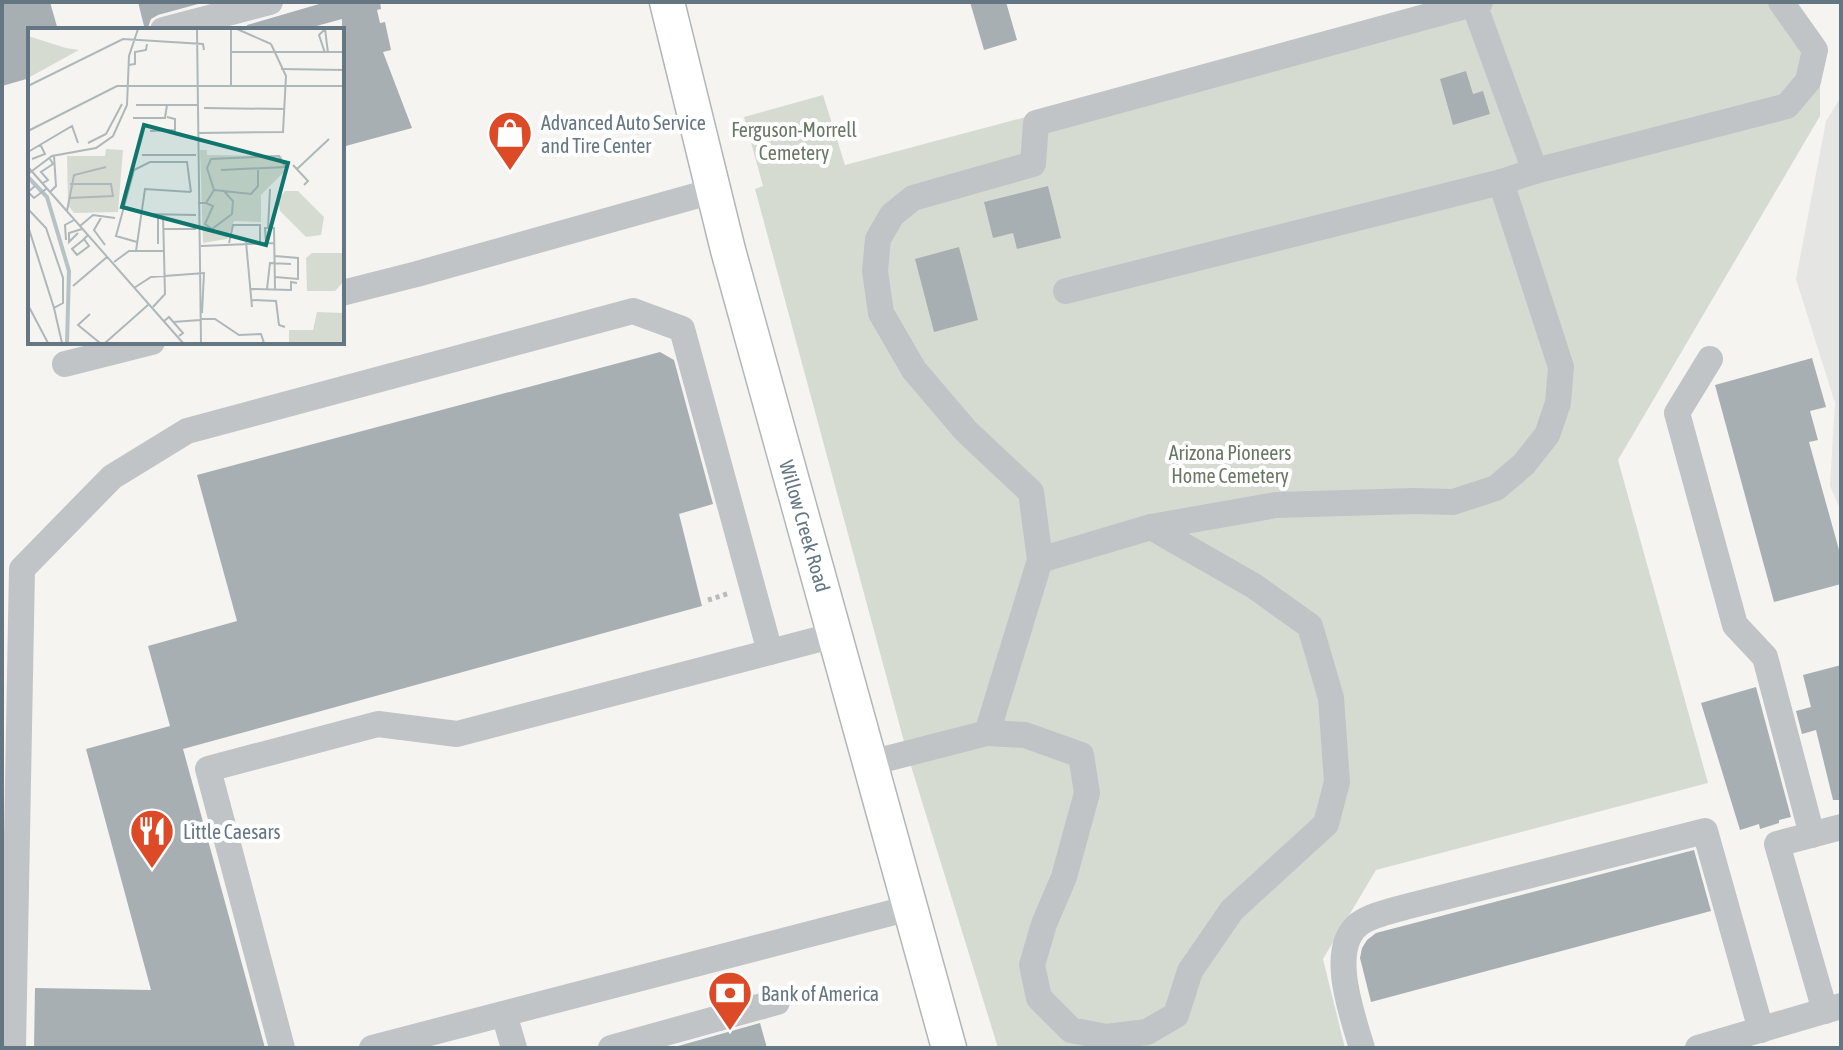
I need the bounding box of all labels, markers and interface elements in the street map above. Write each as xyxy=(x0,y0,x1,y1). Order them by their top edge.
inset map xyxy=(28,28,344,344)
shop icon: Advanced Auto Service and Tire Center xyxy=(486,109,534,172)
place label: Advanced Auto Service and Tire Center xyxy=(541,111,706,157)
park label: Ferguson-Morrell Cemetery xyxy=(731,118,858,164)
park label: Arizona Pioneers Home Cemetery xyxy=(1169,441,1291,487)
street label: Willow Creek Road xyxy=(775,457,835,595)
restaurant icon: Little Caesars xyxy=(128,807,176,870)
place label: Little Caesars xyxy=(183,820,280,843)
bank icon: Bank of America xyxy=(706,969,754,1032)
place label: Bank of America xyxy=(761,982,879,1005)

